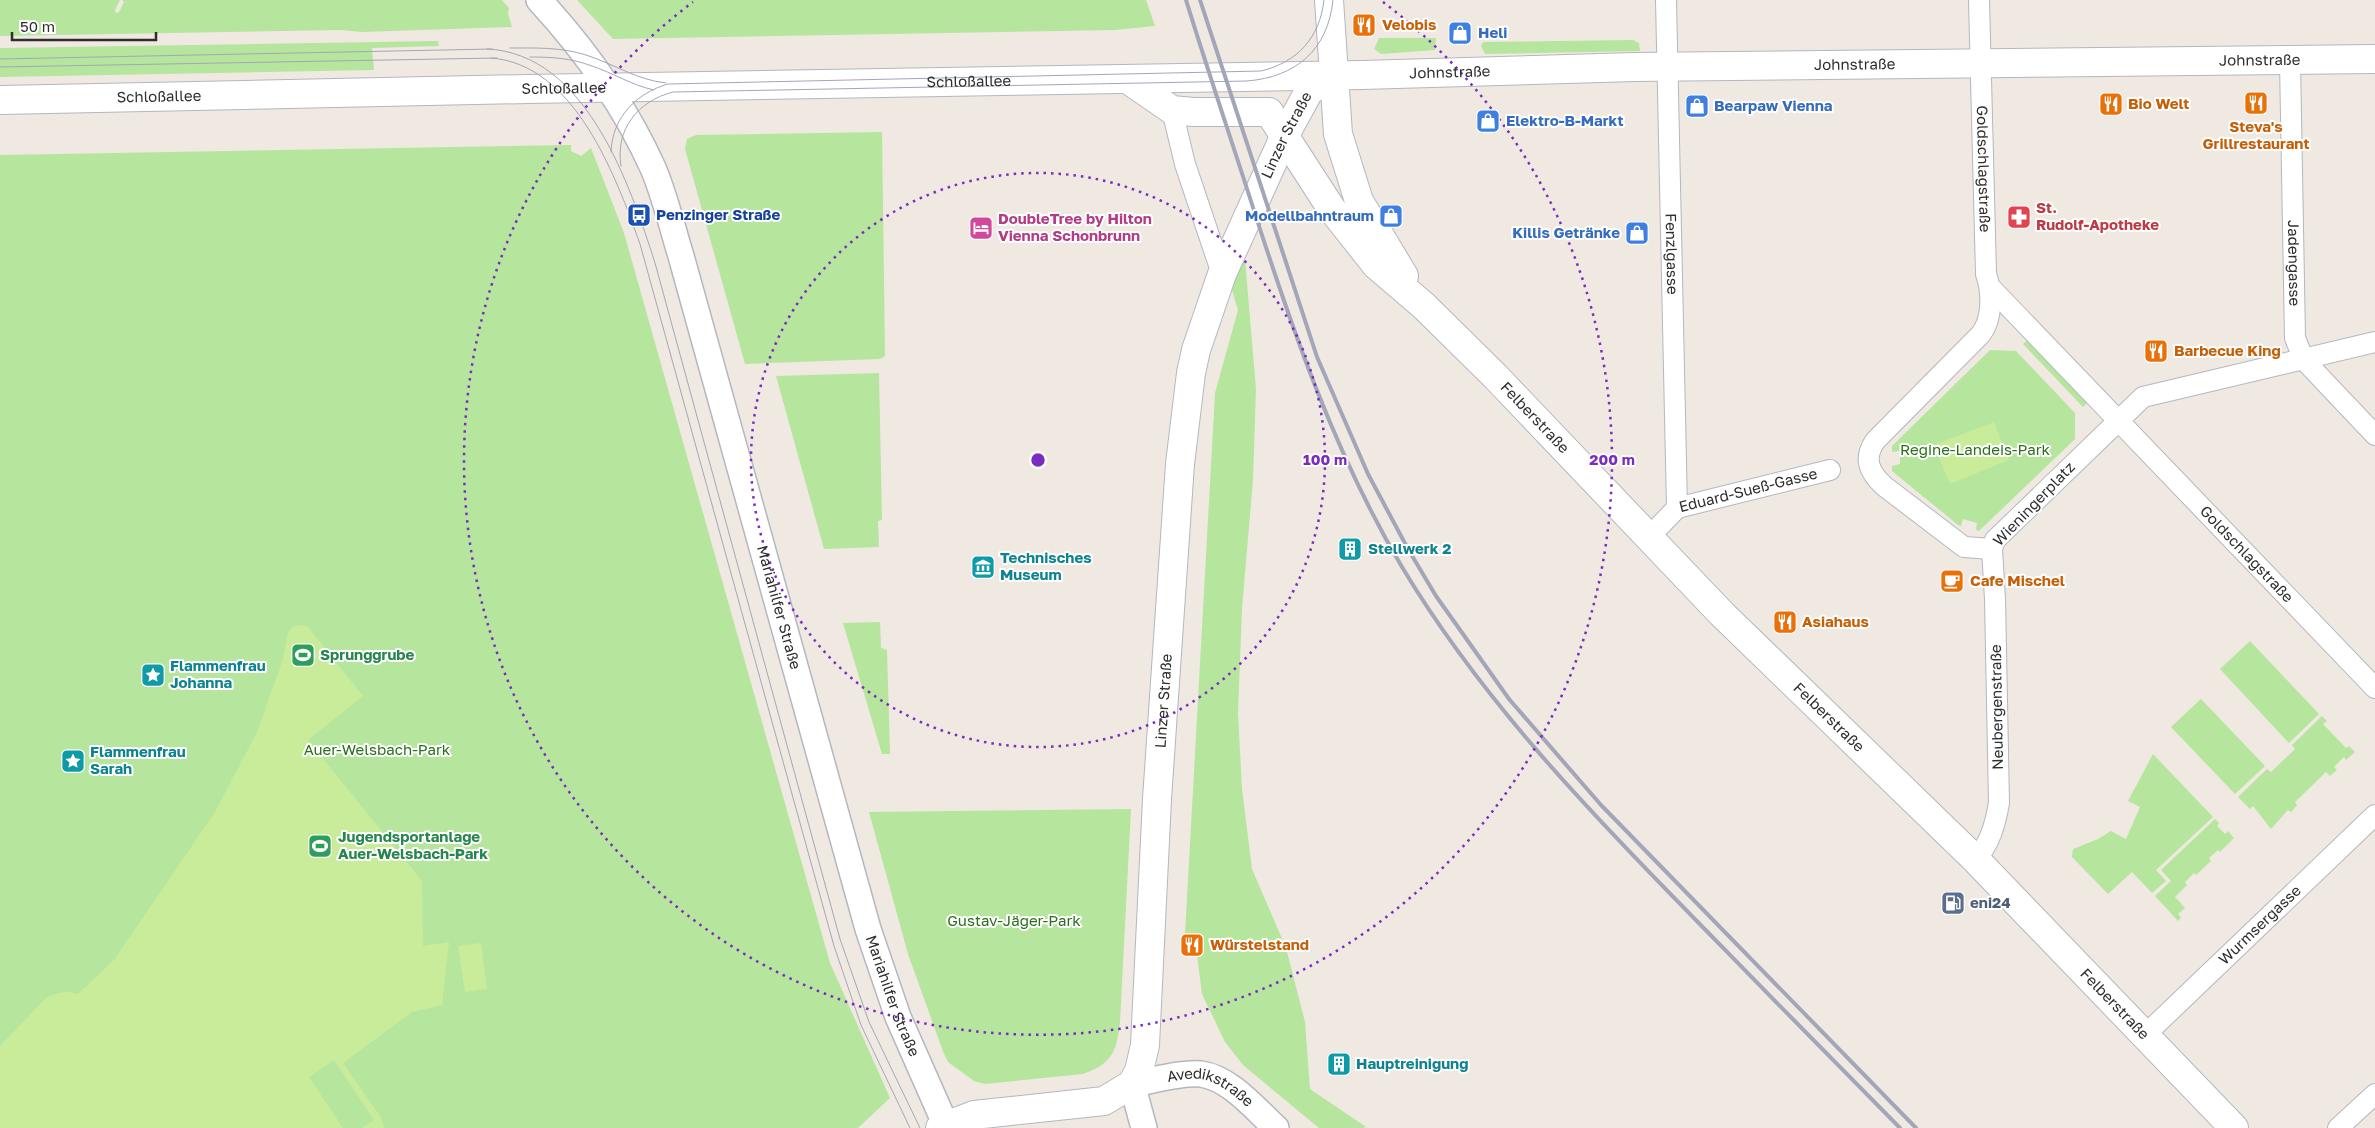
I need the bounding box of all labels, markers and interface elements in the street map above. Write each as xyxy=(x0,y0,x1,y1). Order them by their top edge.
scale bar xyxy=(12,10,156,42)
restaurant icon: Velobis xyxy=(1351,12,1377,38)
place label: Velobis xyxy=(1382,15,1436,33)
text: 50 m xyxy=(20,17,55,35)
shop icon: Heli xyxy=(1447,20,1473,46)
place label: Heli xyxy=(1478,23,1507,41)
street label: Johnstraße xyxy=(2219,50,2301,69)
street label: Johnstraße xyxy=(1814,54,1896,73)
street label: Johnstraße xyxy=(1409,61,1491,82)
street label: Schloßallee xyxy=(926,71,1012,90)
street label: Schloßallee xyxy=(521,78,607,97)
street label: Schloßallee xyxy=(116,86,202,106)
street label: Linzer Straße xyxy=(1257,88,1315,181)
restaurant icon: Steva's Grillrestaurant xyxy=(2243,90,2269,116)
restaurant icon: Bio Welt xyxy=(2098,91,2124,117)
shop icon: Bearpaw Vienna xyxy=(1684,93,1710,119)
place label: Bio Welt xyxy=(2128,94,2189,112)
place label: Bearpaw Vienna xyxy=(1714,96,1833,114)
street label: Goldschlagstraße xyxy=(1974,105,1995,233)
shop icon: Elektro-B-Markt xyxy=(1475,108,1501,134)
place label: Elektro-B-Markt xyxy=(1506,111,1624,129)
place label: Steva's Grillrestaurant xyxy=(2203,117,2309,152)
place label: St. Rudolf-Apotheke xyxy=(2036,198,2159,233)
bus stop icon: Penzinger Straße xyxy=(626,202,652,228)
shop icon: Modellbahntraum xyxy=(1378,203,1404,229)
pharmacy icon: St. Rudolf-Apotheke xyxy=(2006,204,2032,230)
place label: Penzinger Straße xyxy=(656,205,781,223)
place label: Modellbahntraum xyxy=(1245,206,1374,224)
place label: DoubleTree by Hilton Vienna Schonbrunn xyxy=(998,209,1152,244)
street label: Fenzlgasse xyxy=(1663,213,1682,295)
hotel icon: DoubleTree by Hilton Vienna Schonbrunn xyxy=(968,215,994,241)
shop icon: Killis Getränke xyxy=(1624,220,1650,246)
street label: Jadengasse xyxy=(2285,220,2304,307)
place label: Killis Getränke xyxy=(1512,223,1620,241)
restaurant icon: Barbecue King xyxy=(2143,338,2169,364)
place label: Barbecue King xyxy=(2174,341,2281,359)
street label: Felberstraße xyxy=(1497,378,1574,457)
park label: Regine-Landeis-Park xyxy=(1900,440,2051,458)
text: 100 m xyxy=(1303,450,1347,468)
text: 200 m xyxy=(1589,450,1635,468)
centre of rings xyxy=(1029,451,1047,469)
street label: Wieningerplatz xyxy=(1989,457,2078,549)
street label: Eduard-Sueß-Gasse xyxy=(1677,463,1819,515)
street label: Goldschlagstraße xyxy=(2197,501,2298,606)
building icon: Stellwerk 2 xyxy=(1337,536,1363,562)
place label: Stellwerk 2 xyxy=(1368,539,1451,557)
street label: Mariahilfer Straße xyxy=(754,543,806,672)
place label: Technisches Museum xyxy=(1000,548,1092,583)
museum icon: Technisches Museum xyxy=(970,554,996,580)
cafe icon: Cafe Mischel xyxy=(1939,568,1965,594)
place label: Cafe Mischel xyxy=(1970,571,2065,589)
restaurant icon: Asiahaus xyxy=(1772,609,1798,635)
place label: Asiahaus xyxy=(1802,612,1869,630)
sports icon: Sprunggrube xyxy=(290,642,316,668)
street label: Neubergenstraße xyxy=(1986,644,2006,770)
place label: Sprunggrube xyxy=(320,645,415,663)
street label: Linzer Straße xyxy=(1151,653,1175,749)
place label: Flammenfrau Johanna xyxy=(170,656,266,691)
place icon: Flammenfrau Johanna xyxy=(140,662,166,688)
street label: Felberstraße xyxy=(1790,678,1869,755)
park label: Auer-Welsbach-Park xyxy=(304,740,451,758)
place label: Flammenfrau Sarah xyxy=(90,742,186,777)
place icon: Flammenfrau Sarah xyxy=(60,748,86,774)
place label: Jugendsportanlage Auer-Welsbach-Park xyxy=(338,827,488,862)
sports icon: Jugendsportanlage Auer-Welsbach-Park xyxy=(307,833,333,859)
street label: Wurmsergasse xyxy=(2214,881,2304,968)
fuel station icon: eni24 xyxy=(1940,890,1966,916)
place label: eni24 xyxy=(1970,893,2011,911)
park label: Gustav-Jäger-Park xyxy=(947,911,1081,929)
restaurant icon: Würstelstand xyxy=(1179,932,1205,958)
street label: Mariahilfer Straße xyxy=(863,933,924,1059)
place label: Würstelstand xyxy=(1210,935,1309,953)
street label: Felberstraße xyxy=(2077,964,2154,1043)
building icon: Hauptreinigung xyxy=(1326,1051,1352,1077)
place label: Hauptreinigung xyxy=(1356,1054,1468,1072)
street label: Avedikstraße xyxy=(1165,1064,1258,1110)

